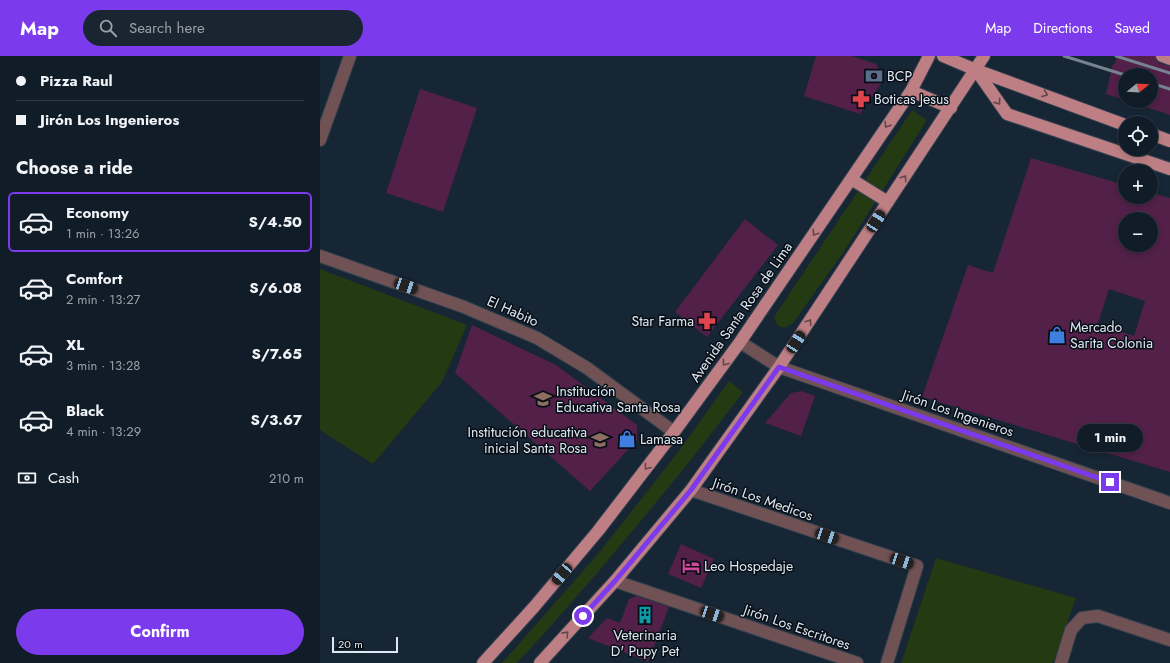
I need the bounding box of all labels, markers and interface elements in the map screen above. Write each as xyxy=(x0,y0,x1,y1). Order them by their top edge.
search box xyxy=(83,10,363,46)
text: Map xyxy=(20,15,59,42)
icon: search xyxy=(97,17,119,39)
text: Search here xyxy=(129,17,205,39)
text: Map xyxy=(985,18,1011,38)
text: Directions xyxy=(1033,18,1093,38)
text: Saved xyxy=(1115,18,1150,38)
bank icon: BCP xyxy=(864,66,884,86)
place label: BCP xyxy=(887,66,912,86)
north arrow xyxy=(1118,68,1158,108)
map controls xyxy=(1118,68,1158,252)
text: Pizza Raul xyxy=(40,70,113,92)
pharmacy icon: Boticas Jesus xyxy=(851,89,871,109)
place label: Boticas Jesus xyxy=(874,89,949,109)
one-way arrow xyxy=(1042,90,1049,98)
one-way arrow xyxy=(993,98,1001,105)
text: Jirón Los Ingenieros xyxy=(40,109,179,131)
button: locate xyxy=(1118,116,1158,156)
one-way arrow xyxy=(885,121,892,128)
text: Choose a ride xyxy=(16,155,133,181)
button: + xyxy=(1118,164,1158,204)
one-way arrow xyxy=(899,176,906,183)
text: Economy xyxy=(66,202,129,224)
icon: car xyxy=(18,204,54,240)
car xyxy=(864,208,888,234)
text: S/4.50 xyxy=(249,211,302,233)
button: − xyxy=(1118,212,1158,252)
text: 1 min · 13:26 xyxy=(66,224,140,243)
one-way arrow xyxy=(812,229,820,236)
street label: Avenida Santa Rosa de Lima xyxy=(685,238,797,386)
text: Comfort xyxy=(66,268,123,290)
icon: car xyxy=(18,270,54,306)
car xyxy=(393,276,419,296)
text: S/6.08 xyxy=(249,277,302,299)
text: 2 min · 13:27 xyxy=(66,290,140,309)
street label: El Habito xyxy=(484,291,542,331)
place label: Star Farma xyxy=(631,311,694,331)
pharmacy icon: Star Farma xyxy=(697,311,717,331)
place label: Mercado Sarita Colonia xyxy=(1070,317,1153,353)
one-way arrow xyxy=(804,319,812,326)
shop icon: Mercado Sarita Colonia xyxy=(1047,325,1067,345)
car xyxy=(784,329,808,355)
text: XL xyxy=(66,334,84,356)
icon: car xyxy=(18,336,54,372)
text: S/7.65 xyxy=(251,343,302,365)
text: 3 min · 13:28 xyxy=(66,356,140,375)
one-way arrow xyxy=(723,358,730,365)
place label: Institución Educativa Santa Rosa xyxy=(556,381,680,417)
street label: Jirón Los Ingenieros xyxy=(898,384,1017,442)
school or university icon: Institución Educativa Santa Rosa xyxy=(533,389,553,409)
text: Black xyxy=(66,400,104,422)
icon: car xyxy=(18,402,54,438)
text: S/3.67 xyxy=(251,409,302,431)
text: 4 min · 13:29 xyxy=(66,422,141,441)
place label: Institución educativa inicial Santa Rosa xyxy=(467,422,587,458)
callout: 1 min xyxy=(1077,424,1143,452)
text: 1 min xyxy=(1094,428,1126,447)
shop icon: Lamasa xyxy=(617,429,637,449)
place label: Lamasa xyxy=(640,429,683,449)
school or university icon: Institución educativa inicial Santa Rosa xyxy=(590,430,610,450)
one-way arrow xyxy=(644,463,652,470)
icon: cash xyxy=(16,467,38,489)
text: Cash xyxy=(48,467,79,489)
text: 210 m xyxy=(269,469,304,488)
street label: Jirón Los Medicos xyxy=(708,472,816,526)
route end xyxy=(1101,473,1119,491)
car xyxy=(814,526,840,546)
car xyxy=(889,551,915,571)
hotel icon: Leo Hospedaje xyxy=(681,556,701,576)
place label: Leo Hospedaje xyxy=(704,556,793,576)
car xyxy=(550,561,574,587)
street label: Jirón Los Escritores xyxy=(739,599,853,655)
car xyxy=(699,604,725,624)
building icon: Veterinaria D' Pupy Pet xyxy=(635,605,655,625)
route start xyxy=(574,607,592,625)
button: Confirm xyxy=(16,609,304,655)
place label: Veterinaria D' Pupy Pet xyxy=(611,625,680,661)
one-way arrow xyxy=(562,631,569,639)
scale bar xyxy=(332,635,398,654)
text: 20 m xyxy=(338,636,363,652)

